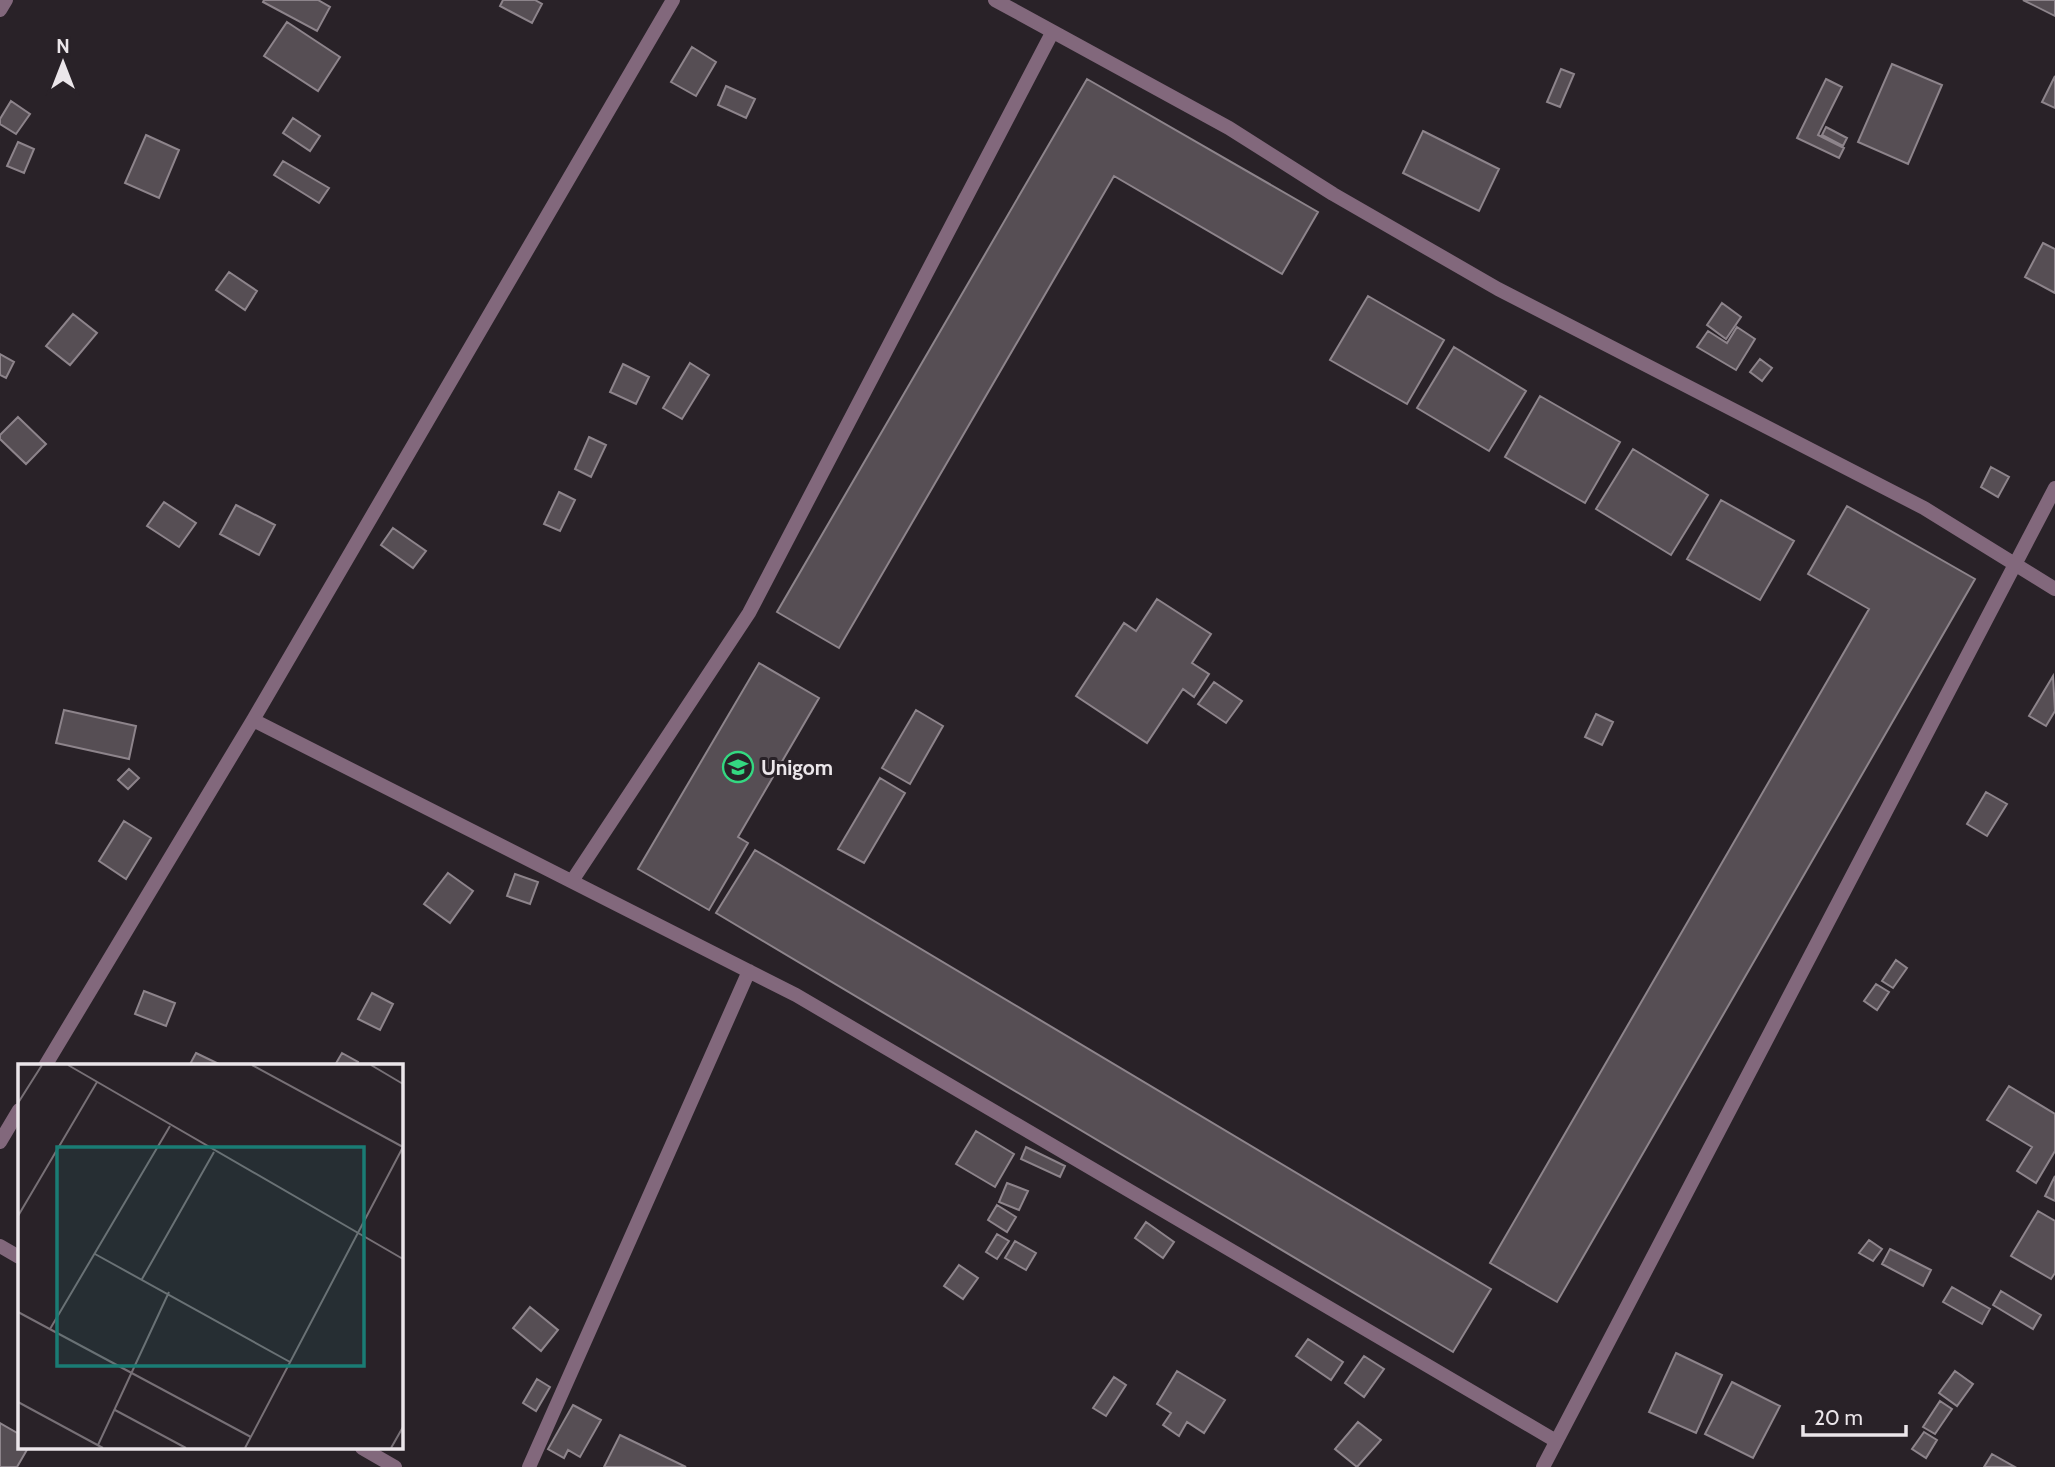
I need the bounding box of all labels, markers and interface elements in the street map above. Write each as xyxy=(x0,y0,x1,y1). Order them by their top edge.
north arrow xyxy=(28,28,98,98)
text: N xyxy=(56,35,70,58)
school or university icon: Unigom xyxy=(721,750,755,784)
place label: Unigom xyxy=(761,755,833,780)
inset map xyxy=(18,1064,402,1450)
scale bar xyxy=(1803,1394,1906,1438)
text: 20 m xyxy=(1814,1405,1863,1430)

